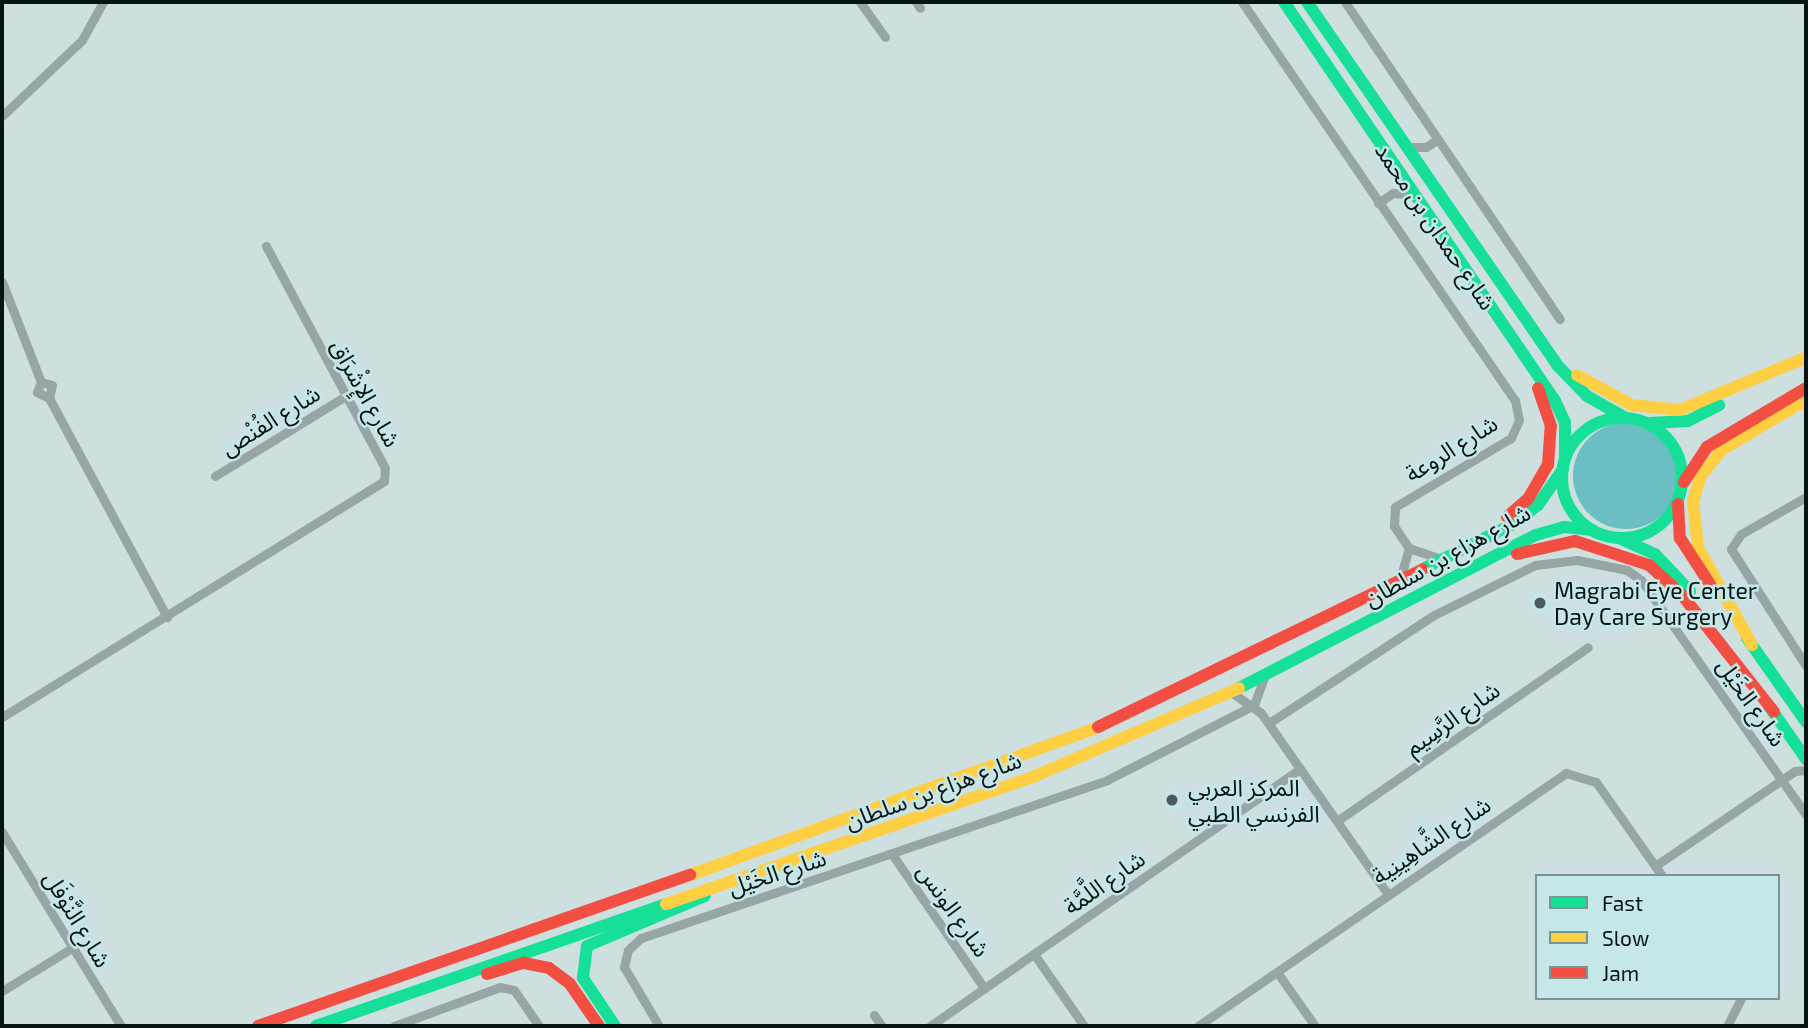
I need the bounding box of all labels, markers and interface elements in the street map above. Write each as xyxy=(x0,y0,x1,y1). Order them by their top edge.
street label: شارع حمدان بن محمد xyxy=(1370,137,1502,315)
street label: شارع الإِشْرَاق xyxy=(325,334,407,452)
street label: شارع الفُنْص xyxy=(215,379,325,461)
street label: شارع الروعة xyxy=(1400,409,1502,487)
street label: شارع هزاع بن سلطان xyxy=(1359,498,1535,612)
place label: Magrabi Eye Center Day Care Surgery xyxy=(1554,576,1757,630)
marker: Magrabi Eye Center Day Care Surgery xyxy=(1532,595,1548,611)
street label: شارع الخَيْل xyxy=(1712,653,1792,751)
street label: شارع الرَّسِيم xyxy=(1399,675,1505,761)
street label: شارع هزاع بن سلطان xyxy=(841,745,1025,835)
place label: المركز العربي الفرنسي الطبي xyxy=(1188,773,1320,827)
marker: المركز العربي الفرنسي الطبي xyxy=(1162,790,1182,810)
street label: شارع الشَّاهِينِية xyxy=(1366,790,1496,890)
street label: شارع الخَيْل xyxy=(725,843,829,901)
street label: شارع اللَّمَّة xyxy=(1058,844,1150,920)
street label: شارع الونس xyxy=(912,858,996,962)
street label: شارع النَّوْفَل xyxy=(39,866,117,972)
legend xyxy=(1535,874,1780,1000)
text: Fast xyxy=(1602,890,1643,915)
text: Slow xyxy=(1602,925,1649,950)
text: Jam xyxy=(1602,960,1639,985)

